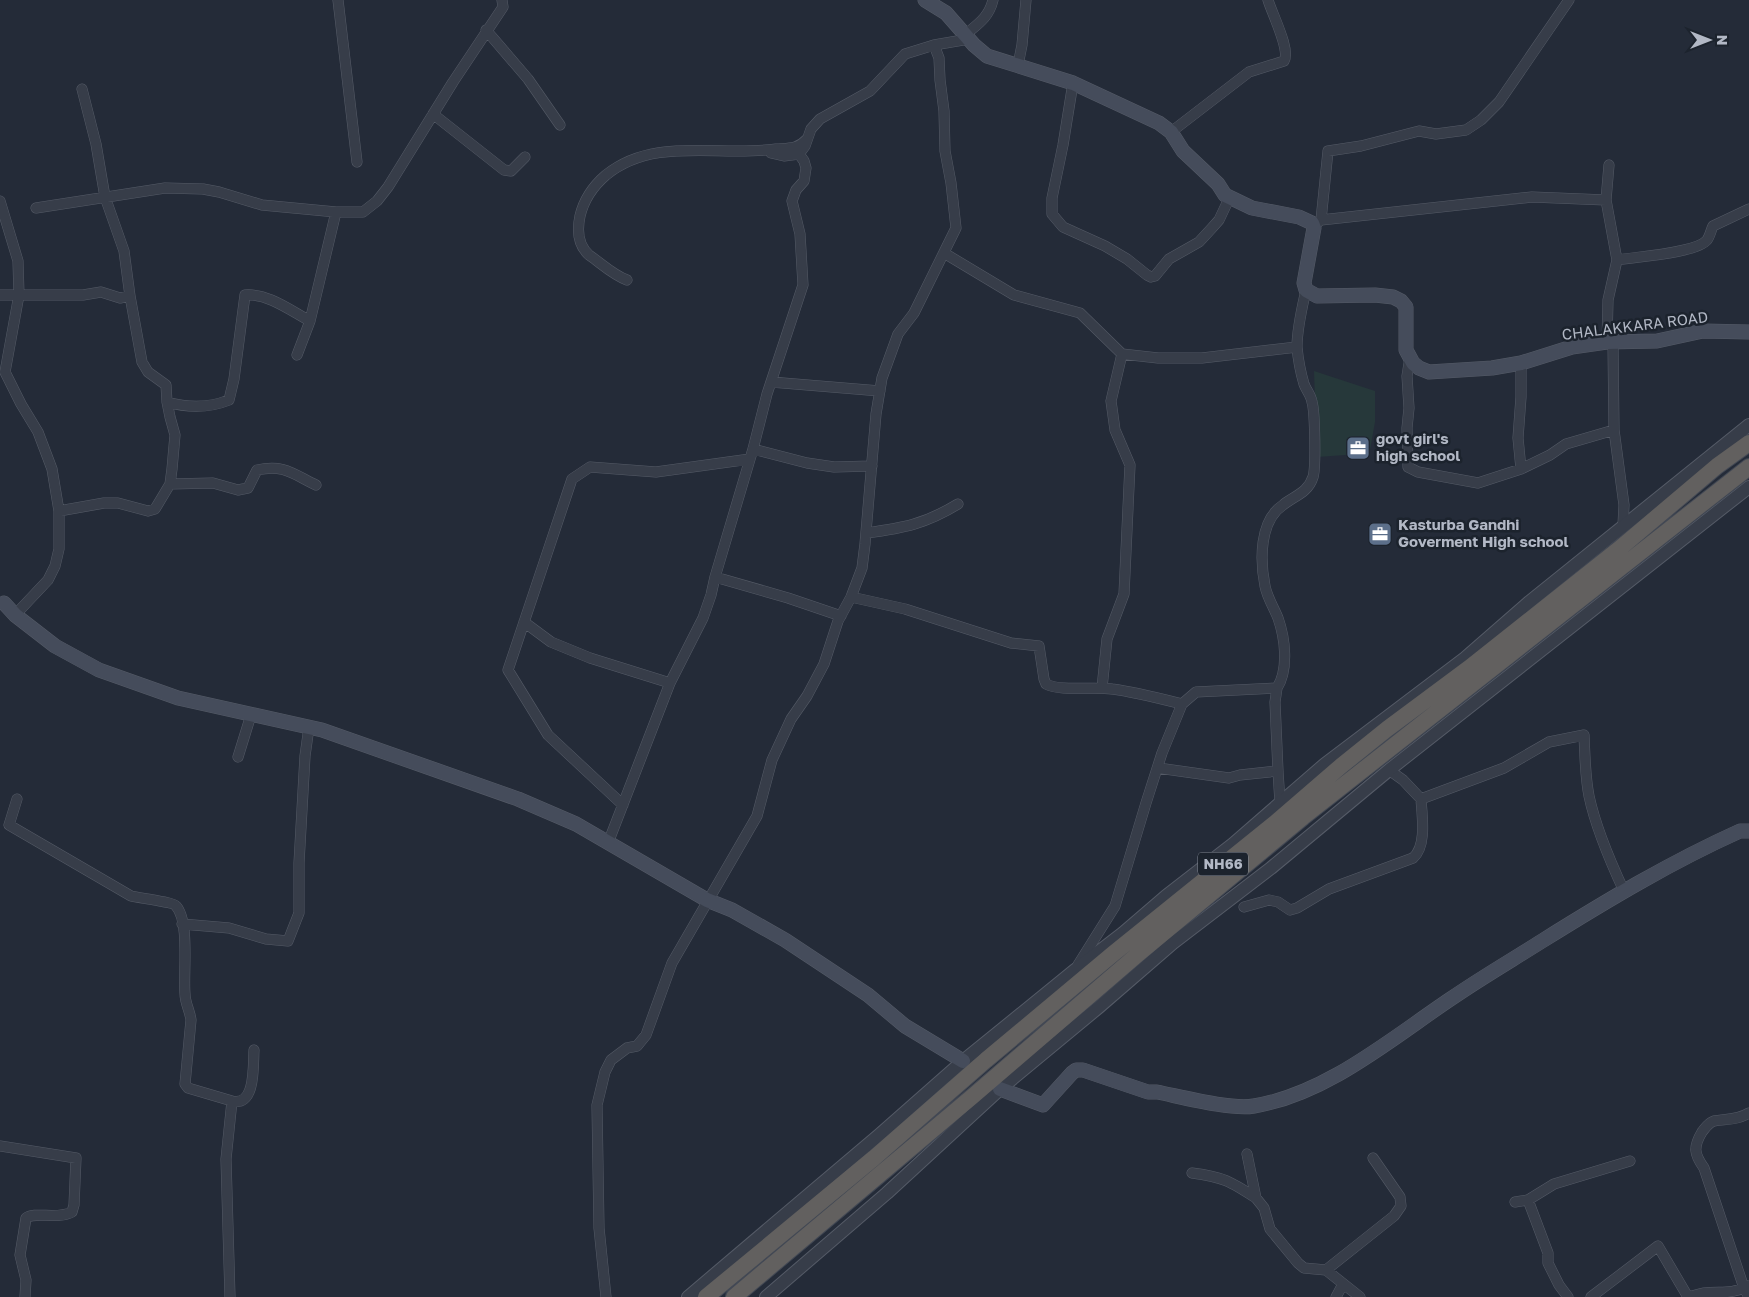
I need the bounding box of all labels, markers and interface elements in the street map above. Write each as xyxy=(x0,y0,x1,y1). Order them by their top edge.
north arrow xyxy=(1684,15,1734,65)
text: N xyxy=(1714,35,1731,45)
street label: CHALAKKARA ROAD xyxy=(1561,307,1709,343)
place label: govt girl's high school xyxy=(1376,429,1460,464)
office icon: govt girl's high school xyxy=(1345,435,1371,461)
place label: Kasturba Gandhi Goverment High school xyxy=(1398,515,1569,550)
office icon: Kasturba Gandhi Goverment High school xyxy=(1367,521,1393,547)
road number: NH66 xyxy=(1198,852,1248,876)

